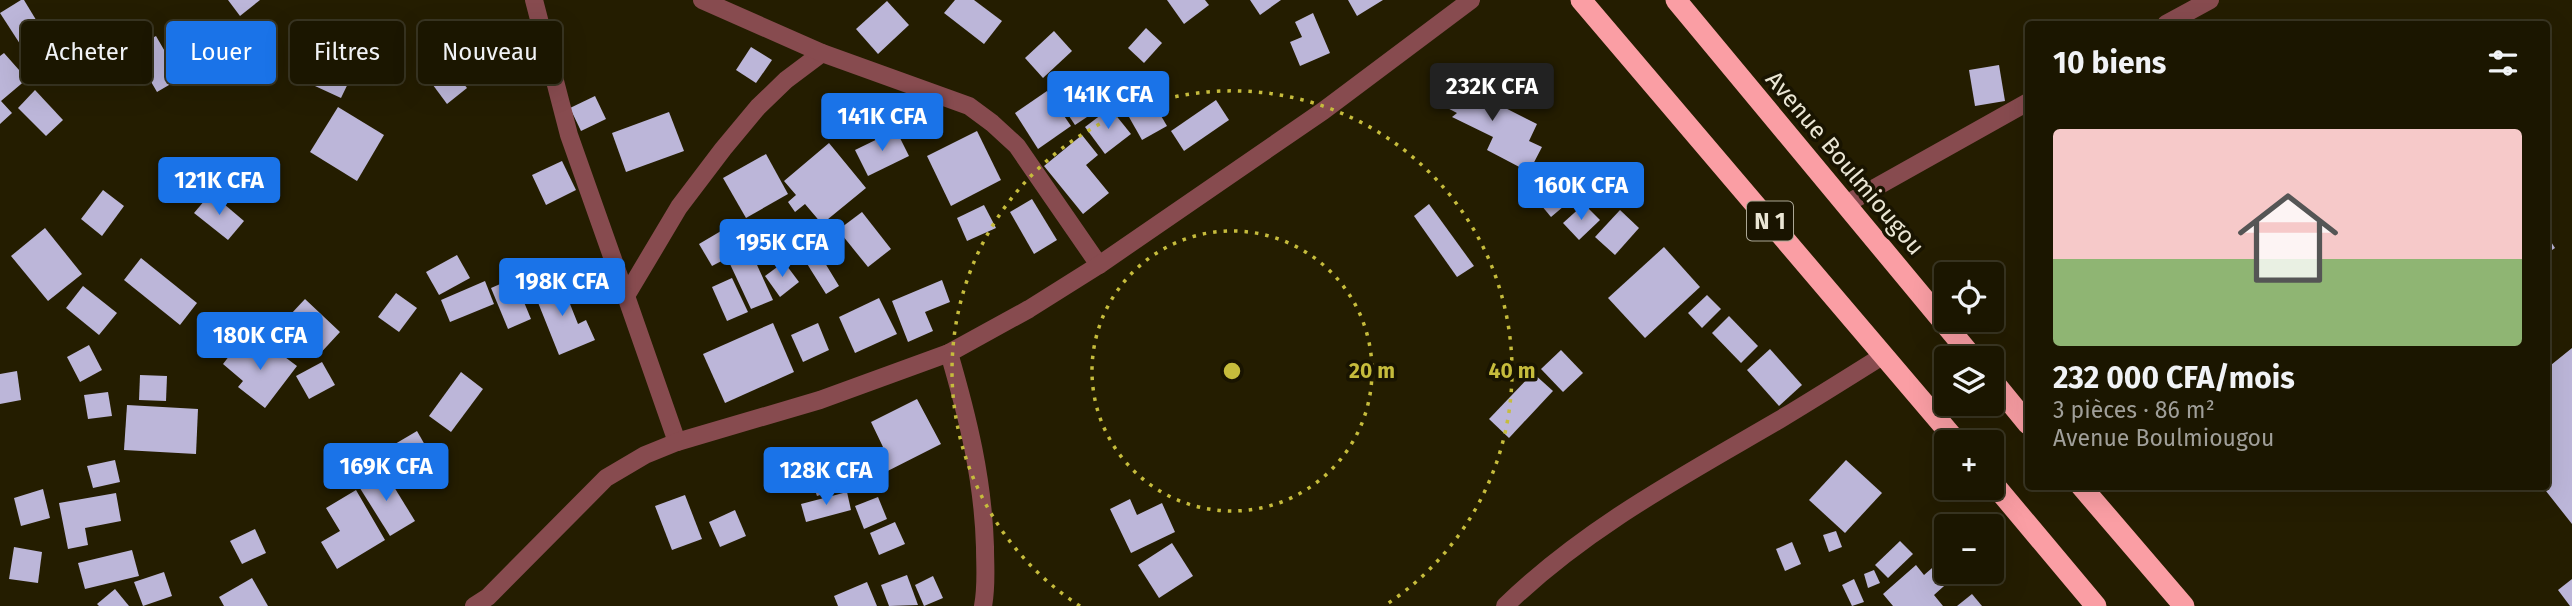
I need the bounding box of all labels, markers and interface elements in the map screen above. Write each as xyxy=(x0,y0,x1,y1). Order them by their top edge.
chip: Acheter xyxy=(21,21,152,84)
chip: Louer xyxy=(166,21,276,84)
chip: Filtres xyxy=(290,21,404,84)
chip: Nouveau xyxy=(418,21,562,84)
icon: filters xyxy=(2484,44,2522,82)
text: 10 biens xyxy=(2053,45,2166,81)
pin: 232K CFA xyxy=(1420,64,1564,123)
street label: Avenue Boulmiougou xyxy=(1760,66,1930,260)
pin: 141K CFA xyxy=(1036,72,1180,131)
text: 232K CFA xyxy=(1446,72,1538,100)
text: 141K CFA xyxy=(1063,80,1153,108)
pin: 141K CFA xyxy=(810,94,954,153)
text: 141K CFA xyxy=(837,102,927,130)
pin: 121K CFA xyxy=(147,158,291,217)
pin: 160K CFA xyxy=(1509,162,1653,222)
text: 121K CFA xyxy=(174,166,264,194)
text: 160K CFA xyxy=(1534,171,1628,199)
icon: home xyxy=(2225,175,2351,301)
road number: N 1 xyxy=(1747,202,1793,241)
pin: 195K CFA xyxy=(710,219,854,279)
text: 195K CFA xyxy=(736,228,828,256)
pin: 198K CFA xyxy=(490,258,634,318)
map controls xyxy=(1934,262,2004,584)
button: locate xyxy=(1934,262,2004,332)
text: 198K CFA xyxy=(515,267,609,295)
pin: 180K CFA xyxy=(188,312,332,372)
text: 180K CFA xyxy=(213,321,307,349)
button: layers xyxy=(1934,346,2004,416)
text: 20 m xyxy=(1349,358,1395,384)
text: 40 m xyxy=(1489,358,1535,384)
centre of rings xyxy=(1220,359,1244,383)
text: 232 000 CFA/mois xyxy=(2053,360,2295,396)
text: 3 pièces · 86 m² xyxy=(2053,396,2215,424)
text: Avenue Boulmiougou xyxy=(2053,424,2274,452)
button: + xyxy=(1934,430,2004,500)
pin: 169K CFA xyxy=(314,444,458,503)
pin: 128K CFA xyxy=(754,448,898,507)
text: 169K CFA xyxy=(339,452,433,480)
text: 128K CFA xyxy=(780,456,872,484)
button: − xyxy=(1934,514,2004,584)

